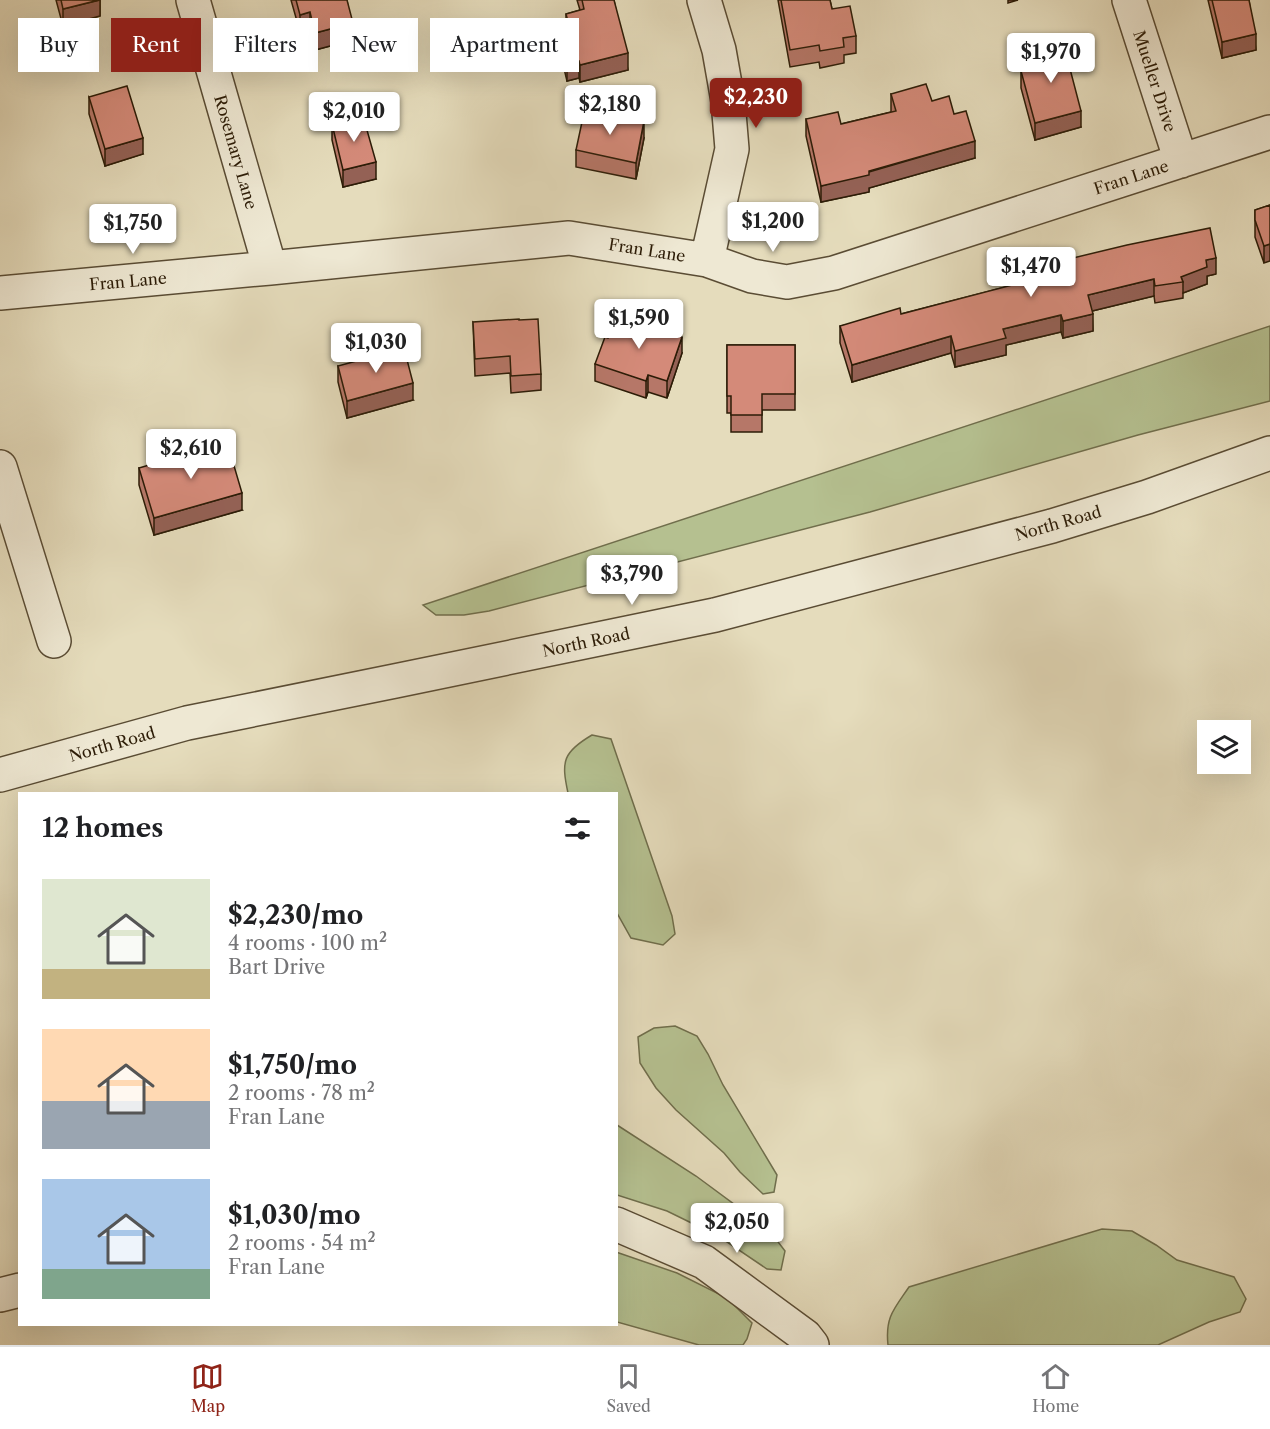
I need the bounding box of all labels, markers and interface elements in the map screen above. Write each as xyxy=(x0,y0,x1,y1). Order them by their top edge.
chip: Buy xyxy=(18,18,99,72)
chip: Rent xyxy=(111,18,201,72)
chip: Filters xyxy=(213,18,318,72)
chip: New xyxy=(330,18,418,72)
chip: Apartment xyxy=(430,18,579,72)
street label: Mueller Drive xyxy=(1129,28,1181,134)
pin: $1,970 xyxy=(1002,33,1100,84)
text: $1,970 xyxy=(1021,40,1081,64)
pin: $2,230 xyxy=(707,78,805,129)
pin: $2,180 xyxy=(561,85,659,136)
text: $2,230 xyxy=(724,85,788,109)
pin: $2,010 xyxy=(305,92,403,143)
text: $2,180 xyxy=(579,92,641,116)
street label: Rosemary Lane xyxy=(210,93,262,211)
text: $2,010 xyxy=(323,99,385,123)
street label: Fran Lane xyxy=(1091,155,1171,199)
pin: $1,200 xyxy=(724,202,822,253)
pin: $1,750 xyxy=(84,204,182,255)
text: $1,200 xyxy=(742,209,804,233)
text: $1,750 xyxy=(103,211,163,235)
street label: Fran Lane xyxy=(607,234,687,266)
pin: $1,470 xyxy=(982,247,1080,298)
text: $1,470 xyxy=(1001,254,1061,278)
street label: Fran Lane xyxy=(88,268,168,294)
pin: $1,590 xyxy=(590,299,688,350)
text: $1,590 xyxy=(608,306,670,330)
pin: $1,030 xyxy=(327,323,425,374)
text: $1,030 xyxy=(345,330,407,354)
pin: $2,610 xyxy=(142,429,240,480)
text: $2,610 xyxy=(160,436,222,460)
street label: North Road xyxy=(1013,501,1104,545)
pin: $3,790 xyxy=(583,555,681,606)
text: $3,790 xyxy=(601,562,663,586)
street label: North Road xyxy=(540,623,632,661)
map controls xyxy=(1197,720,1251,774)
button: layers xyxy=(1197,720,1251,774)
street label: North Road xyxy=(67,722,158,766)
text: 12 homes xyxy=(42,812,163,844)
icon: filters xyxy=(561,812,594,845)
text: $2,230/mo xyxy=(228,899,363,931)
icon: home xyxy=(90,903,162,975)
text: 4 rooms · 100 m² xyxy=(228,931,387,955)
text: Bart Drive xyxy=(228,955,325,979)
text: $1,750/mo xyxy=(228,1049,357,1081)
icon: home xyxy=(90,1053,162,1125)
text: 2 rooms · 78 m² xyxy=(228,1081,375,1105)
text: Fran Lane xyxy=(228,1105,325,1129)
text: $1,030/mo xyxy=(228,1199,361,1231)
icon: home xyxy=(90,1203,162,1275)
pin: $2,050 xyxy=(688,1203,786,1254)
text: $2,050 xyxy=(705,1210,769,1234)
text: 2 rooms · 54 m² xyxy=(228,1231,376,1255)
text: Fran Lane xyxy=(228,1255,325,1279)
tab: Map xyxy=(191,1360,225,1416)
tab: Saved xyxy=(606,1360,651,1416)
tab: Home xyxy=(1032,1360,1079,1416)

